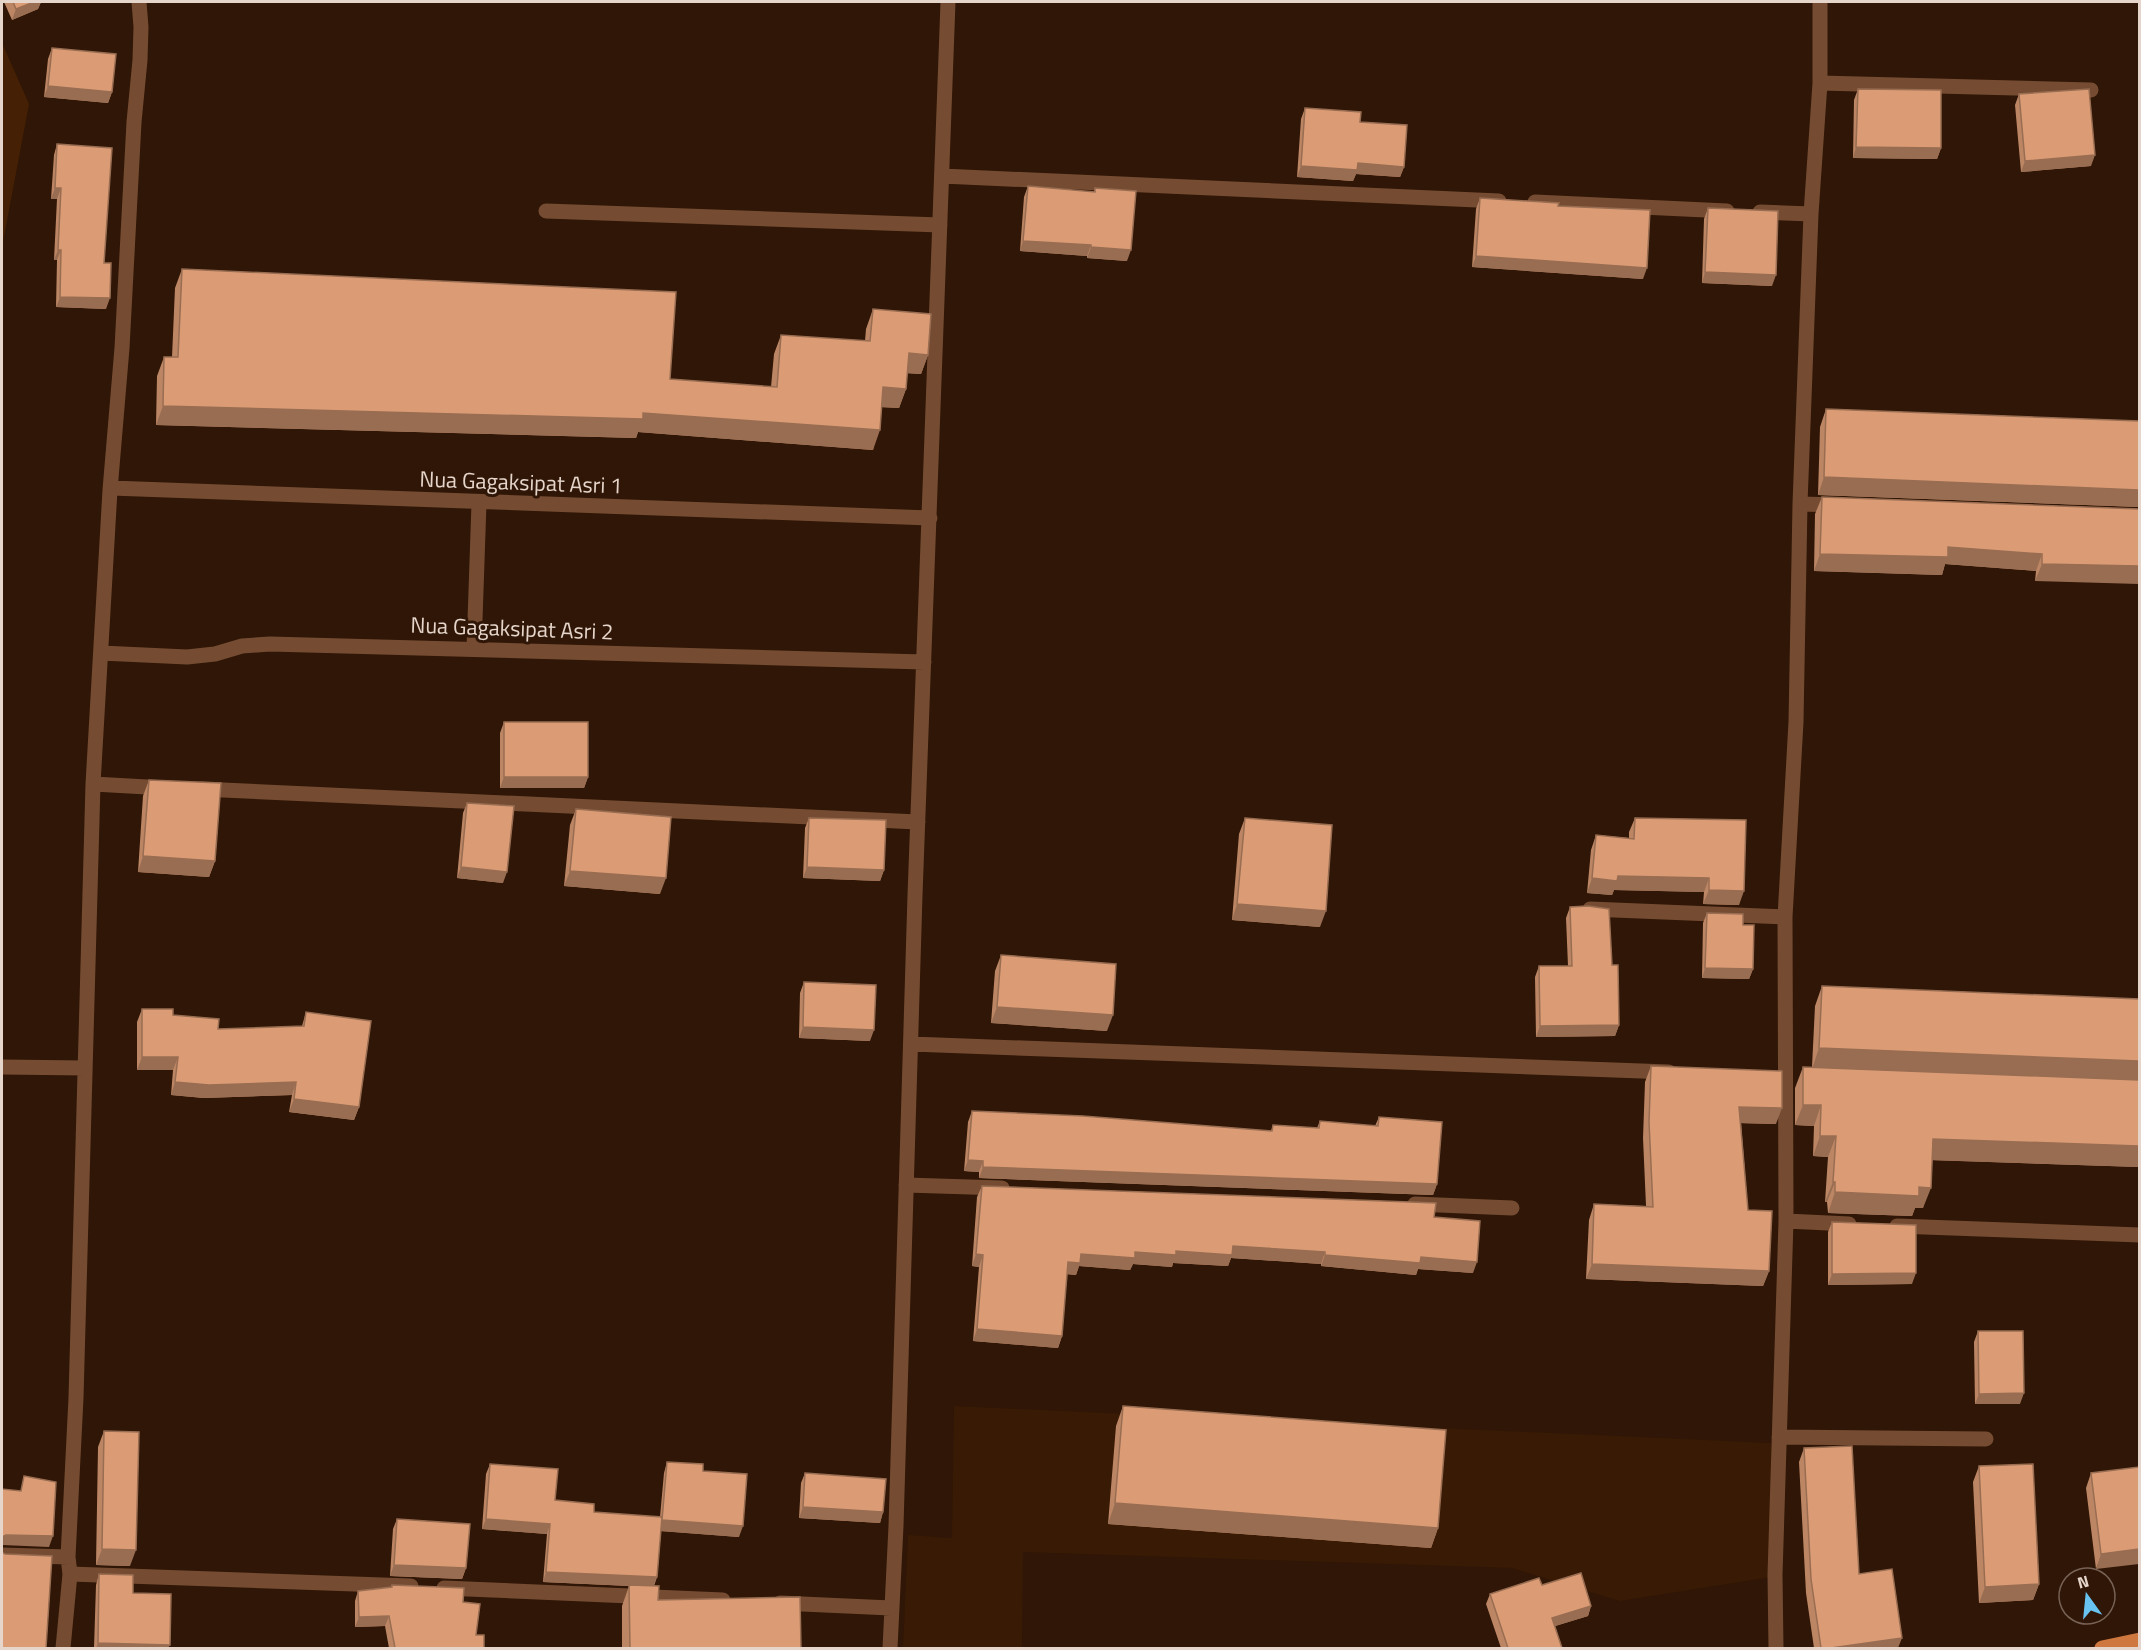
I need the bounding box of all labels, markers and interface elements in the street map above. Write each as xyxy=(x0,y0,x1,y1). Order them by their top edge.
street label: Nua Gagaksipat Asri 1 xyxy=(419,461,623,503)
street label: Nua Gagaksipat Asri 2 xyxy=(410,607,614,649)
north arrow xyxy=(2057,1566,2117,1626)
text: N xyxy=(2075,1568,2092,1595)

